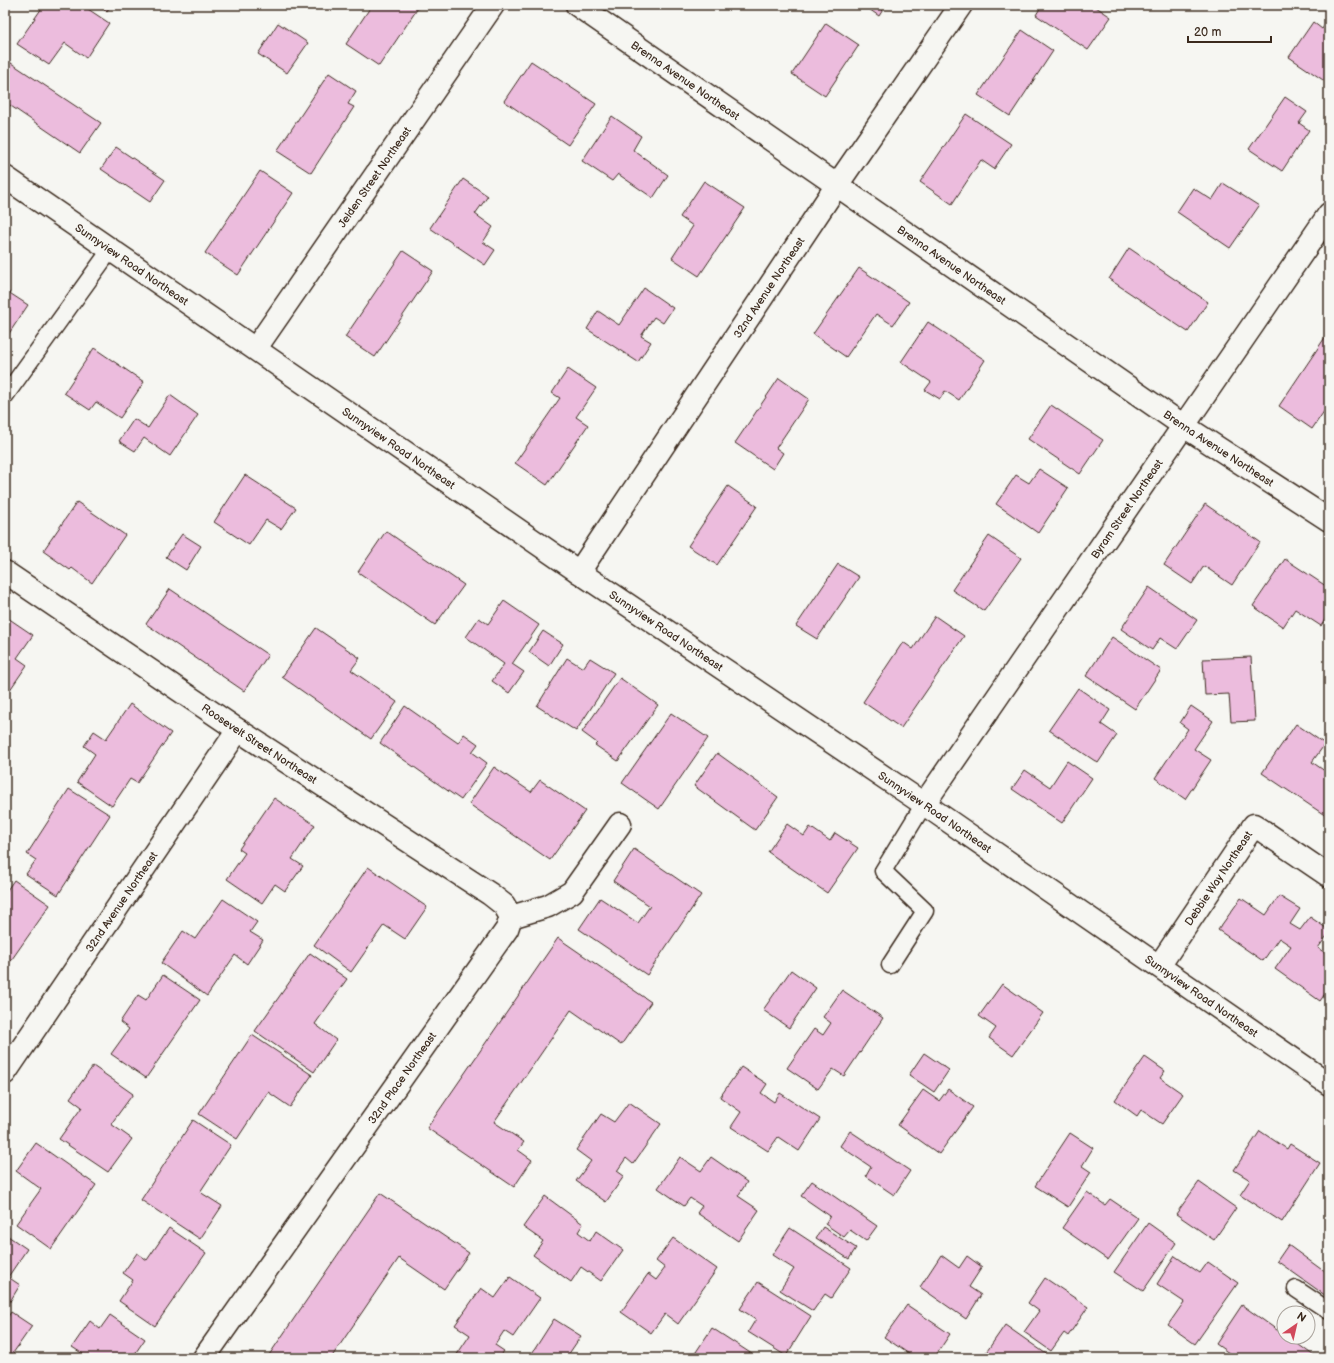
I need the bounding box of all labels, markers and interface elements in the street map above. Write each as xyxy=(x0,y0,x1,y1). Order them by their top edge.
scale bar xyxy=(1188,18,1271,44)
text: 20 m xyxy=(1194,25,1221,40)
street label: Brenna Avenue Northeast xyxy=(629,38,743,123)
street label: Jelden Street Northeast xyxy=(335,124,414,230)
street label: Sunnyview Road Northeast xyxy=(73,221,191,308)
street label: Brenna Avenue Northeast xyxy=(895,223,1009,307)
street label: 32nd Avenue Northeast xyxy=(730,234,807,340)
street label: Sunnyview Road Northeast xyxy=(340,405,458,492)
street label: Brenna Avenue Northeast xyxy=(1161,407,1277,489)
street label: Byram Street Northeast xyxy=(1088,456,1166,561)
street label: Sunnyview Road Northeast xyxy=(607,588,726,674)
street label: Roosevelt Street Northeast xyxy=(199,701,320,787)
street label: Sunnyview Road Northeast xyxy=(876,769,995,856)
street label: Debbie Way Northeast xyxy=(1182,828,1255,928)
street label: 32nd Avenue Northeast xyxy=(83,849,160,954)
street label: Sunnyview Road Northeast xyxy=(1143,952,1261,1040)
street label: 32nd Place Northeast xyxy=(365,1029,439,1126)
north arrow xyxy=(1276,1305,1316,1345)
text: N xyxy=(1294,1309,1308,1325)

